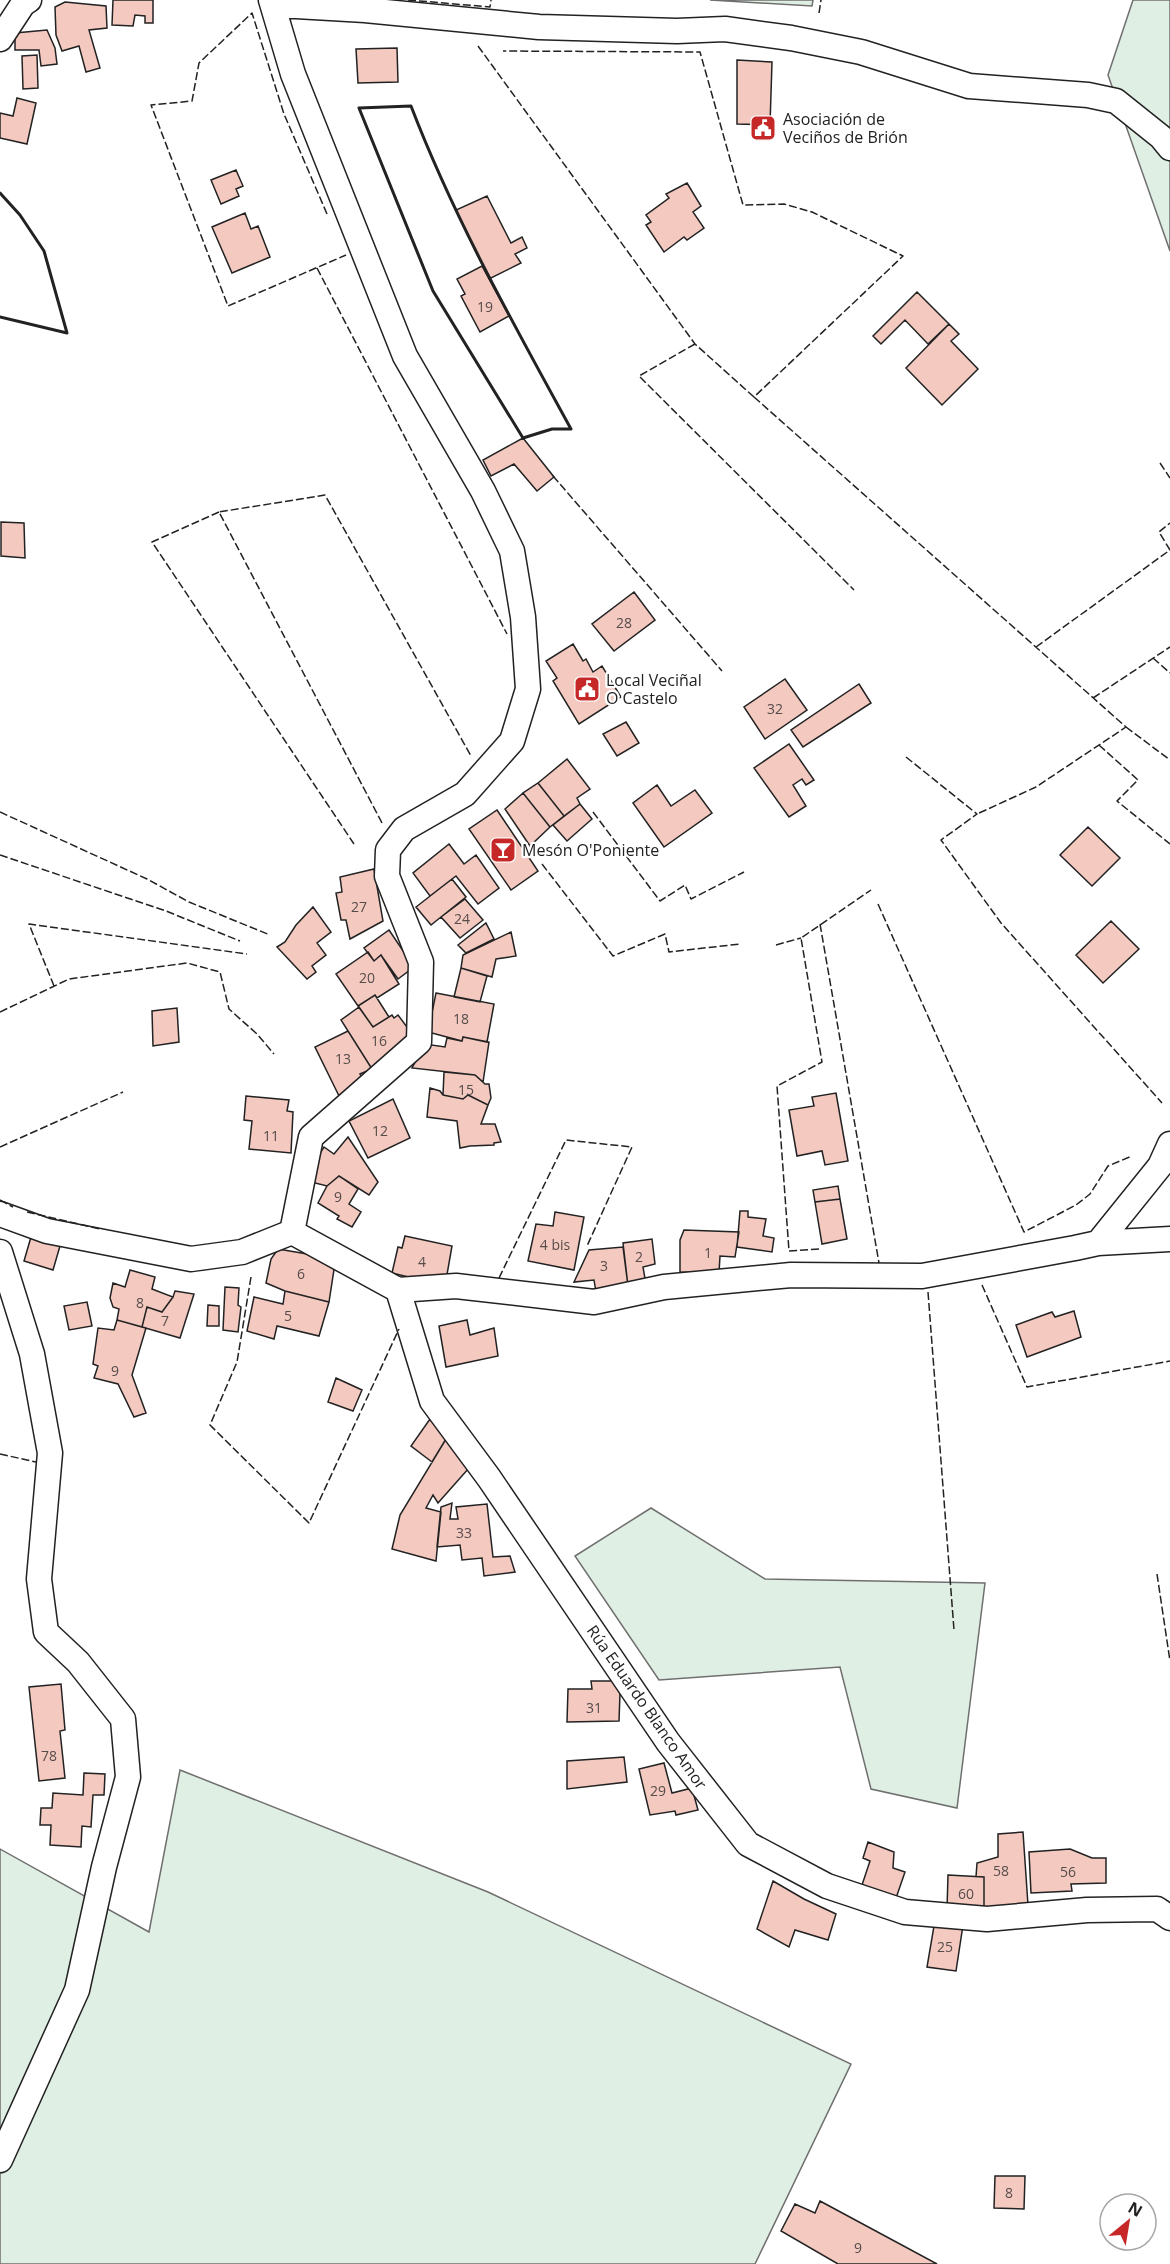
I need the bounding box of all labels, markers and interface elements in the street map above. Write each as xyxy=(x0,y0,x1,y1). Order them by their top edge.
place label: Asociación de Veciños de Brión xyxy=(783,108,908,148)
public building icon: Asociación de Veciños de Brión xyxy=(748,113,778,143)
house number: 19 xyxy=(477,297,493,316)
house number: 28 xyxy=(616,613,632,632)
place label: Local Veciñal O Castelo xyxy=(606,669,702,709)
public building icon: Local Veciñal O Castelo xyxy=(572,674,602,704)
house number: 32 xyxy=(767,699,783,718)
bar icon: Mesón O'Poniente xyxy=(488,835,518,865)
place label: Mesón O'Poniente xyxy=(522,839,659,861)
house number: 27 xyxy=(351,897,367,916)
house number: 24 xyxy=(454,909,470,928)
house number: 20 xyxy=(359,968,375,987)
house number: 18 xyxy=(453,1009,469,1028)
house number: 16 xyxy=(371,1031,387,1050)
house number: 13 xyxy=(335,1049,351,1068)
house number: 15 xyxy=(458,1080,474,1099)
house number: 12 xyxy=(372,1121,388,1140)
house number: 11 xyxy=(263,1126,279,1145)
house number: 9 xyxy=(334,1187,342,1206)
house number: 4 bis xyxy=(540,1235,571,1254)
house number: 1 xyxy=(704,1243,712,1262)
house number: 2 xyxy=(635,1247,643,1266)
house number: 4 xyxy=(418,1252,426,1271)
house number: 3 xyxy=(600,1256,608,1275)
house number: 6 xyxy=(297,1264,305,1283)
house number: 8 xyxy=(136,1293,144,1312)
house number: 5 xyxy=(284,1306,292,1325)
house number: 7 xyxy=(161,1311,169,1330)
house number: 9 xyxy=(111,1361,119,1380)
house number: 33 xyxy=(456,1523,472,1542)
street label: Rúa Eduardo Blanco Amor xyxy=(582,1620,712,1794)
house number: 31 xyxy=(586,1698,602,1717)
house number: 78 xyxy=(41,1746,57,1765)
house number: 29 xyxy=(650,1781,666,1800)
house number: 58 xyxy=(993,1861,1009,1880)
house number: 56 xyxy=(1060,1862,1076,1881)
house number: 60 xyxy=(958,1884,974,1903)
house number: 25 xyxy=(937,1937,953,1956)
house number: 8 xyxy=(1005,2183,1013,2202)
north arrow xyxy=(1098,2192,1158,2252)
text: N xyxy=(1124,2196,1147,2222)
house number: 9 xyxy=(854,2238,862,2257)

